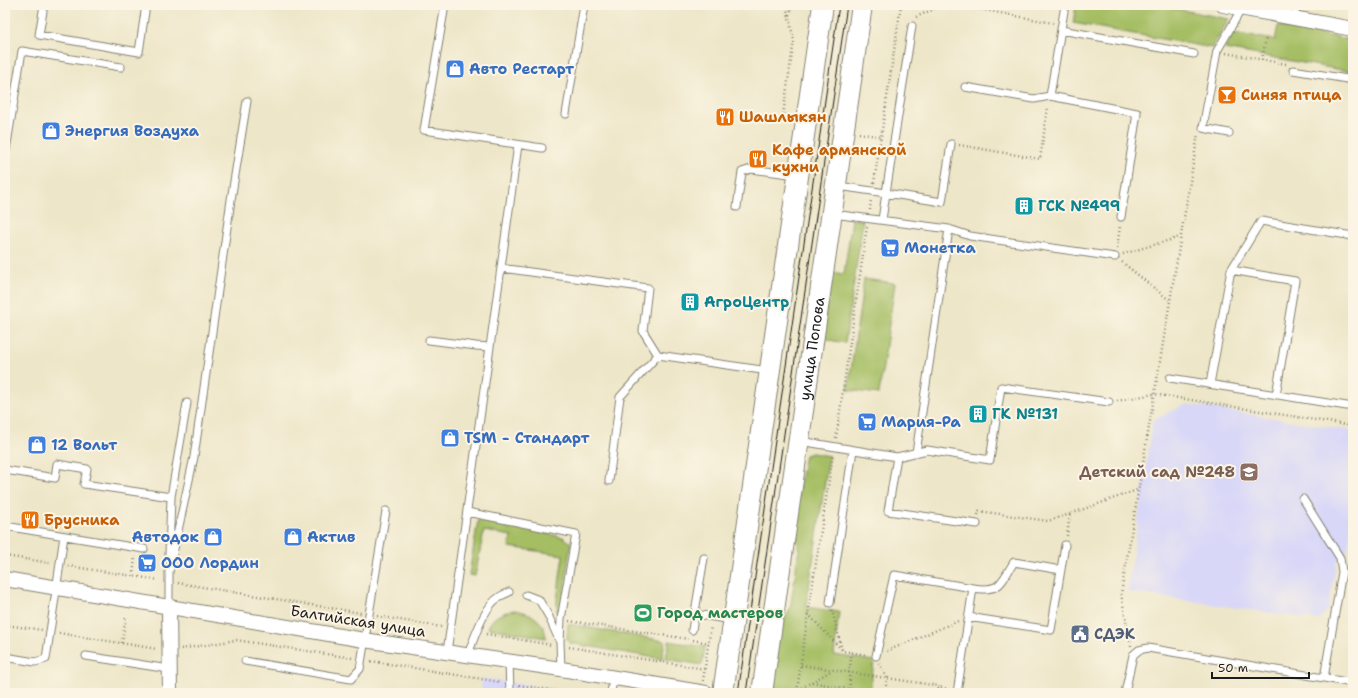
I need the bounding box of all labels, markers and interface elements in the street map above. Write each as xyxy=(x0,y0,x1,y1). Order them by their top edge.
shop icon: Авто Рестарт xyxy=(444,58,466,80)
place label: Авто Рестарт xyxy=(469,59,574,79)
bar icon: Синяя птица xyxy=(1216,84,1238,106)
place label: Синяя птица xyxy=(1241,85,1342,105)
restaurant icon: Шашлыкян xyxy=(714,106,736,128)
place label: Шашлыкян xyxy=(739,107,826,127)
shop icon: Энергия Воздуха xyxy=(40,120,62,142)
place label: Энергия Воздуха xyxy=(65,121,200,141)
place label: Кафе армянской кухни xyxy=(772,140,907,177)
restaurant icon: Кафе армянской кухни xyxy=(747,148,769,170)
building icon: ГСК №499 xyxy=(1013,195,1035,217)
place label: ГСК №499 xyxy=(1038,196,1120,216)
supermarket icon: Монетка xyxy=(879,237,901,259)
place label: Монетка xyxy=(904,238,976,258)
building icon: АгроЦентр xyxy=(679,291,701,313)
place label: АгроЦентр xyxy=(704,292,789,312)
street label: улица Попова xyxy=(795,295,830,402)
building icon: ГК №131 xyxy=(967,403,989,425)
place label: ГК №131 xyxy=(992,404,1058,424)
supermarket icon: Мария-Ра xyxy=(856,411,878,433)
place label: Мария-Ра xyxy=(881,412,961,432)
shop icon: TSM - Стандарт xyxy=(439,427,461,449)
place label: TSM - Стандарт xyxy=(464,428,589,448)
shop icon: 12 Вольт xyxy=(26,434,48,456)
place label: 12 Вольт xyxy=(51,435,117,455)
school or university icon: Детский сад №248 xyxy=(1238,461,1260,483)
place label: Детский сад №248 xyxy=(1079,462,1235,482)
restaurant icon: Брусника xyxy=(19,509,41,531)
place label: Брусника xyxy=(44,510,120,530)
shop icon: Автодок xyxy=(202,526,224,548)
shop icon: Актив xyxy=(282,526,304,548)
place label: Автодок xyxy=(132,527,200,547)
place label: Актив xyxy=(307,527,355,547)
supermarket icon: ООО Лордин xyxy=(136,552,158,574)
place label: ООО Лордин xyxy=(161,553,259,573)
street label: Балтийская улица xyxy=(289,600,428,642)
sports icon: Город мастеров xyxy=(632,602,654,624)
place label: Город мастеров xyxy=(657,603,783,623)
public building icon: СДЭК xyxy=(1069,623,1091,645)
place label: СДЭК xyxy=(1094,624,1136,644)
scale bar xyxy=(1212,654,1309,680)
text: 50 m xyxy=(1218,660,1248,676)

